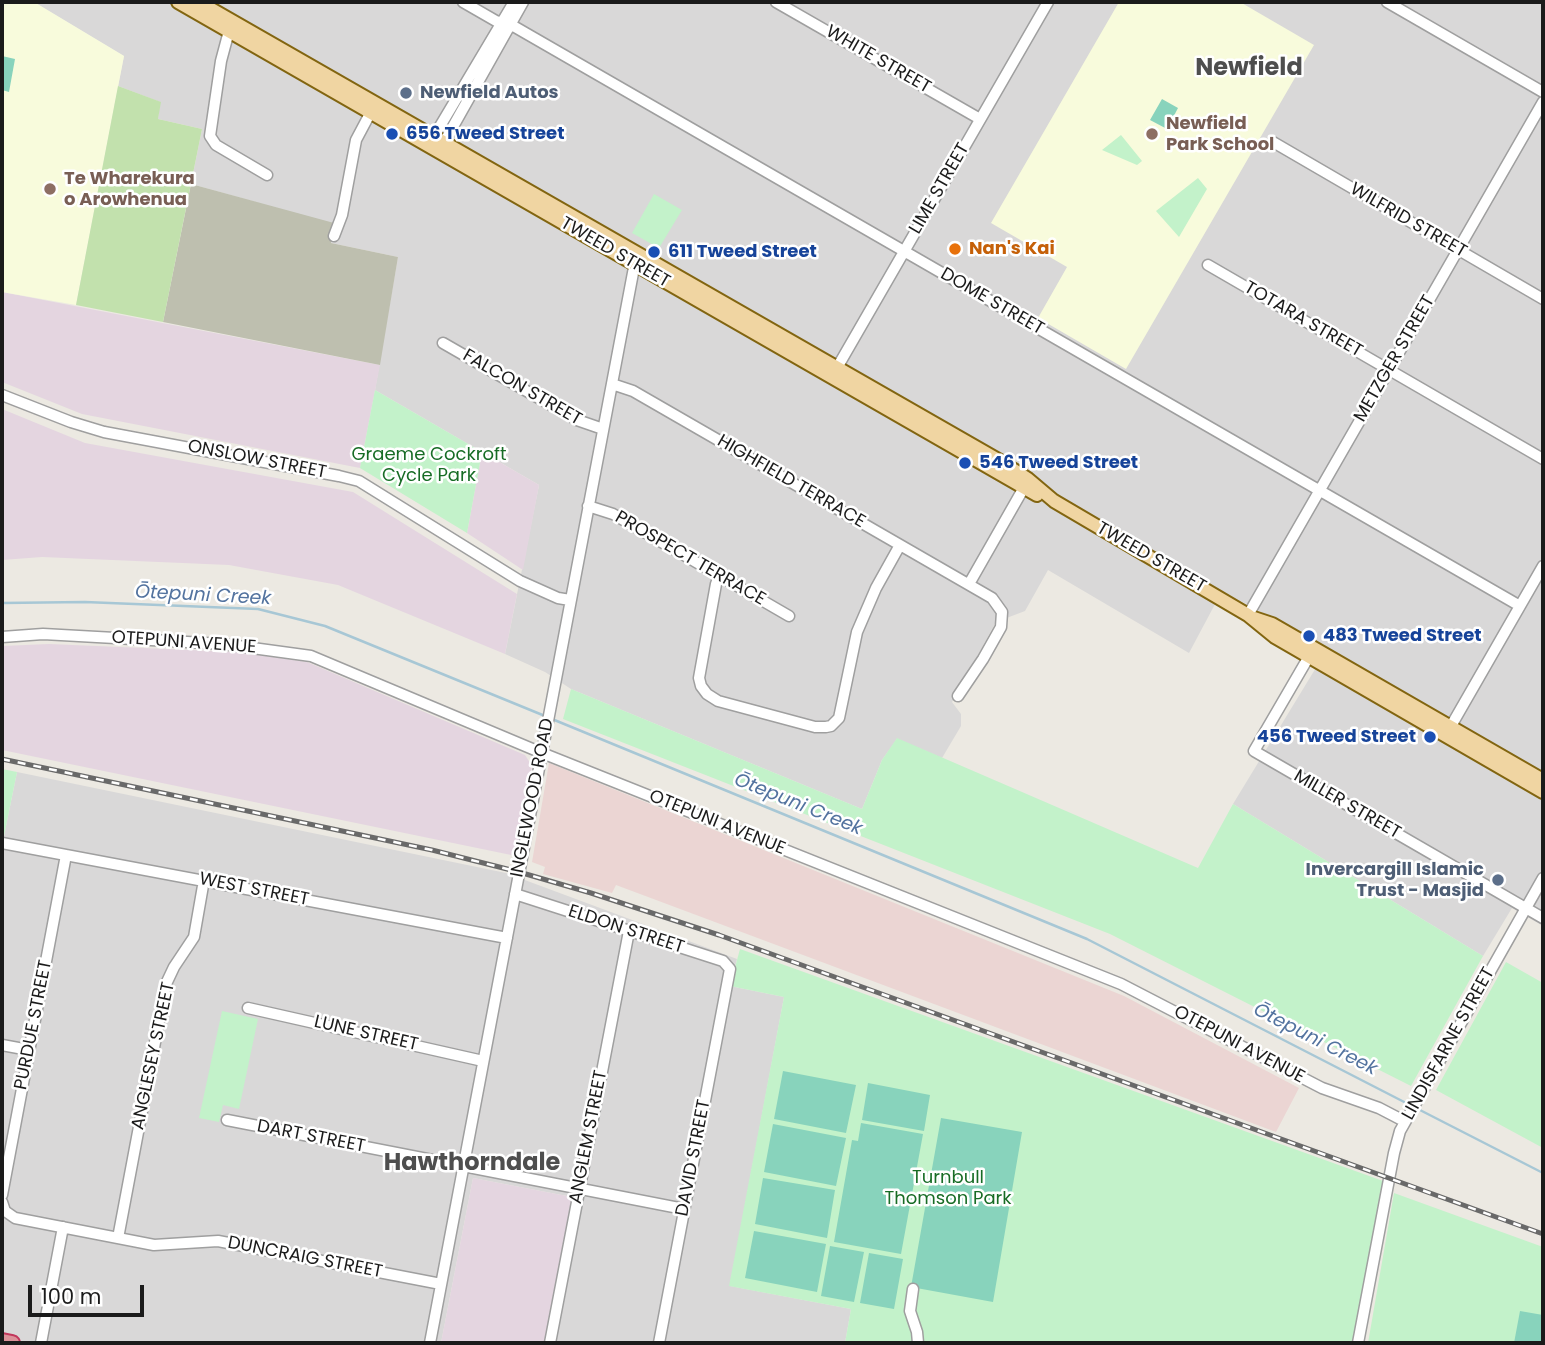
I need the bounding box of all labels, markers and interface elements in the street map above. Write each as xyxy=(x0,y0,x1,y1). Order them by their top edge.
street label: WHITE STREET xyxy=(822,21,934,99)
district label: Newfield xyxy=(1195,55,1303,83)
place label: Newfield Autos xyxy=(420,82,559,104)
marker: Newfield Autos xyxy=(398,85,414,101)
place label: Newfield Park School xyxy=(1166,113,1274,156)
place label: 656 Tweed Street xyxy=(406,123,564,145)
marker: 656 Tweed Street xyxy=(384,126,400,142)
marker: Newfield Park School xyxy=(1144,126,1160,142)
street label: LIME STREET xyxy=(905,140,975,238)
place label: Te Wharekura o Arowhenua xyxy=(64,168,195,210)
street label: WILFRID STREET xyxy=(1346,179,1470,263)
marker: Te Wharekura o Arowhenua xyxy=(42,181,58,197)
street label: TWEED STREET xyxy=(556,213,674,293)
place label: Nan's Kai xyxy=(969,238,1055,260)
place label: 611 Tweed Street xyxy=(668,241,817,263)
marker: Nan's Kai xyxy=(947,241,963,257)
marker: 611 Tweed Street xyxy=(646,244,662,260)
street label: DOME STREET xyxy=(936,264,1048,340)
street label: TOTARA STREET xyxy=(1240,277,1366,363)
street label: METZGER STREET xyxy=(1350,292,1440,426)
street label: FALCON STREET xyxy=(459,345,585,431)
street label: HIGHFIELD TERRACE xyxy=(713,431,869,533)
street label: ONSLOW STREET xyxy=(186,436,328,484)
park label: Graeme Cockroft Cycle Park xyxy=(352,444,506,486)
place label: 546 Tweed Street xyxy=(979,452,1138,474)
marker: 546 Tweed Street xyxy=(957,455,973,471)
street label: PROSPECT TERRACE xyxy=(611,507,769,611)
street label: TWEED STREET xyxy=(1092,518,1210,598)
water label: Ōtepuni Creek xyxy=(134,581,272,611)
place label: 483 Tweed Street xyxy=(1323,625,1482,647)
street label: OTEPUNI AVENUE xyxy=(111,627,257,659)
marker: 483 Tweed Street xyxy=(1301,628,1317,644)
street label: INGLEWOOD ROAD xyxy=(507,717,559,879)
place label: 456 Tweed Street xyxy=(1257,726,1416,748)
marker: 456 Tweed Street xyxy=(1422,729,1438,745)
street label: MILLER STREET xyxy=(1290,766,1404,844)
water label: Ōtepuni Creek xyxy=(731,769,865,841)
street label: OTEPUNI AVENUE xyxy=(646,786,788,860)
place label: Invercargill Islamic Trust - Masjid xyxy=(1306,859,1484,902)
street label: WEST STREET xyxy=(197,869,311,911)
marker: Invercargill Islamic Trust - Masjid xyxy=(1490,872,1506,888)
street label: ELDON STREET xyxy=(565,901,687,959)
street label: PURDUE STREET xyxy=(11,958,57,1092)
street label: LINDISFARNE STREET xyxy=(1398,964,1500,1124)
street label: ANGLESEY STREET xyxy=(128,980,180,1132)
water label: Ōtepuni Creek xyxy=(1249,999,1381,1081)
street label: OTEPUNI AVENUE xyxy=(1170,1001,1308,1089)
street label: LUNE STREET xyxy=(312,1012,420,1056)
street label: ANGLEM STREET xyxy=(565,1068,613,1206)
street label: DAVID STREET xyxy=(672,1098,716,1218)
street label: DART STREET xyxy=(255,1116,367,1158)
district label: Hawthorndale xyxy=(384,1150,560,1178)
park label: Turnbull Thomson Park xyxy=(884,1167,1012,1210)
street label: DUNCRAIG STREET xyxy=(226,1232,384,1284)
scale bar xyxy=(32,1272,147,1316)
text: 100 m xyxy=(41,1282,101,1311)

